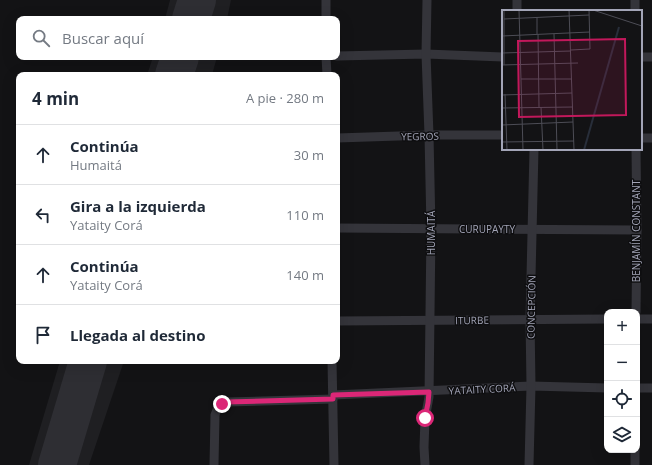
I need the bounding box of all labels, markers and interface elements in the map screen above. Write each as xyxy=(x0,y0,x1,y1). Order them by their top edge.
inset map xyxy=(502,10,642,150)
search box xyxy=(16,16,340,60)
icon: search xyxy=(30,27,52,49)
text: Buscar aquí xyxy=(62,28,144,48)
text: 4 min xyxy=(32,87,79,110)
text: A pie · 280 m xyxy=(246,89,324,107)
street label: YEGROS xyxy=(401,129,439,143)
text: Continúa xyxy=(70,136,139,156)
icon: ahead xyxy=(32,144,54,166)
text: 30 m xyxy=(294,146,324,164)
text: Humaitá xyxy=(70,156,122,174)
street label: BENJAMÍN CONSTANT xyxy=(629,179,643,282)
text: Gira a la izquierda xyxy=(70,196,206,216)
icon: left xyxy=(32,204,54,226)
text: 110 m xyxy=(286,206,324,224)
street label: HUMAITÁ xyxy=(424,210,438,255)
text: Yataity Corá xyxy=(70,216,143,234)
street label: CURUPAYTY xyxy=(459,222,515,236)
text: Continúa xyxy=(70,256,139,276)
icon: ahead xyxy=(32,264,54,286)
text: 140 m xyxy=(286,266,324,284)
street label: CONCEPCIÓN xyxy=(523,275,539,339)
text: Yataity Corá xyxy=(70,276,143,294)
map controls xyxy=(604,309,640,453)
button: + xyxy=(604,309,640,345)
street label: ITURBE xyxy=(455,313,489,327)
icon: arrive xyxy=(32,324,54,346)
text: Llegada al destino xyxy=(70,325,205,345)
button: − xyxy=(604,345,640,381)
street label: YATAITY CORÁ xyxy=(448,380,516,398)
button: locate xyxy=(604,381,640,417)
route end xyxy=(213,395,231,413)
route start xyxy=(416,409,434,427)
button: layers xyxy=(604,417,640,453)

